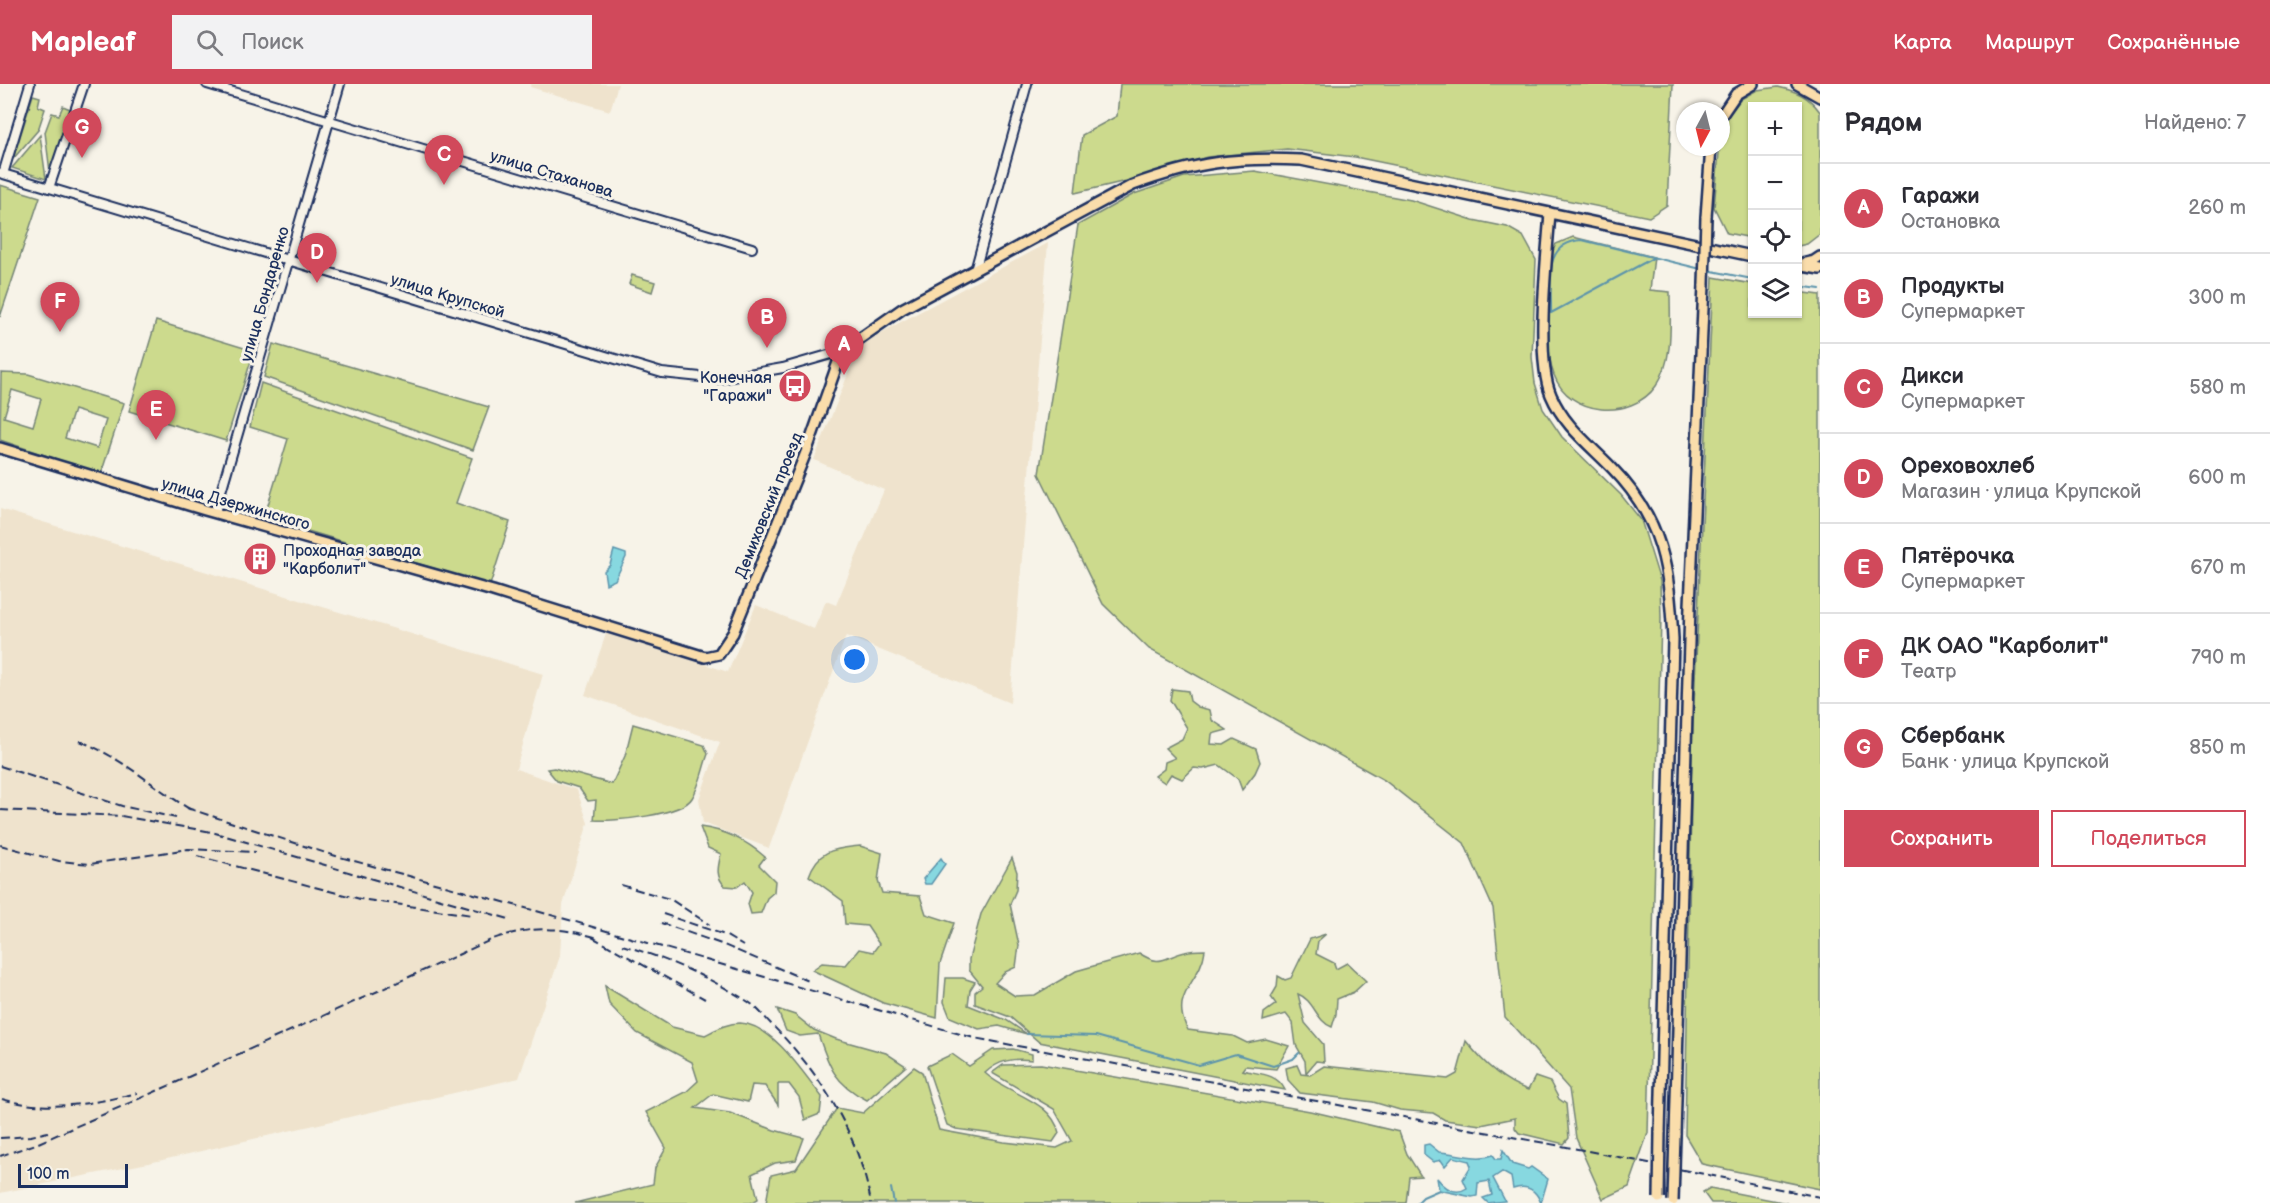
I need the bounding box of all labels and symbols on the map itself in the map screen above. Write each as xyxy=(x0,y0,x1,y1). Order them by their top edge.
north arrow xyxy=(1676,102,1730,156)
pin: G xyxy=(62,109,101,158)
pin: C xyxy=(424,135,464,185)
street label: улица Стаханова xyxy=(488,147,616,202)
street label: улица Бондаренко xyxy=(237,225,294,364)
pin: D xyxy=(298,234,336,283)
street label: улица Крупской xyxy=(388,270,507,323)
pin: F xyxy=(40,282,80,332)
pin: B xyxy=(748,298,786,348)
pin: A xyxy=(824,326,864,375)
bus stop icon: Конечная "Гаражи" xyxy=(777,368,813,404)
place label: Конечная "Гаражи" xyxy=(700,369,772,406)
pin: E xyxy=(136,390,176,440)
street label: Демиховский проезд xyxy=(732,430,807,581)
street label: улица Дзержинского xyxy=(159,474,312,535)
building icon: Проходная завода "Карболит" xyxy=(242,541,278,577)
place label: Проходная завода "Карболит" xyxy=(283,542,422,579)
your location xyxy=(840,645,869,674)
scale bar xyxy=(18,1161,128,1188)

